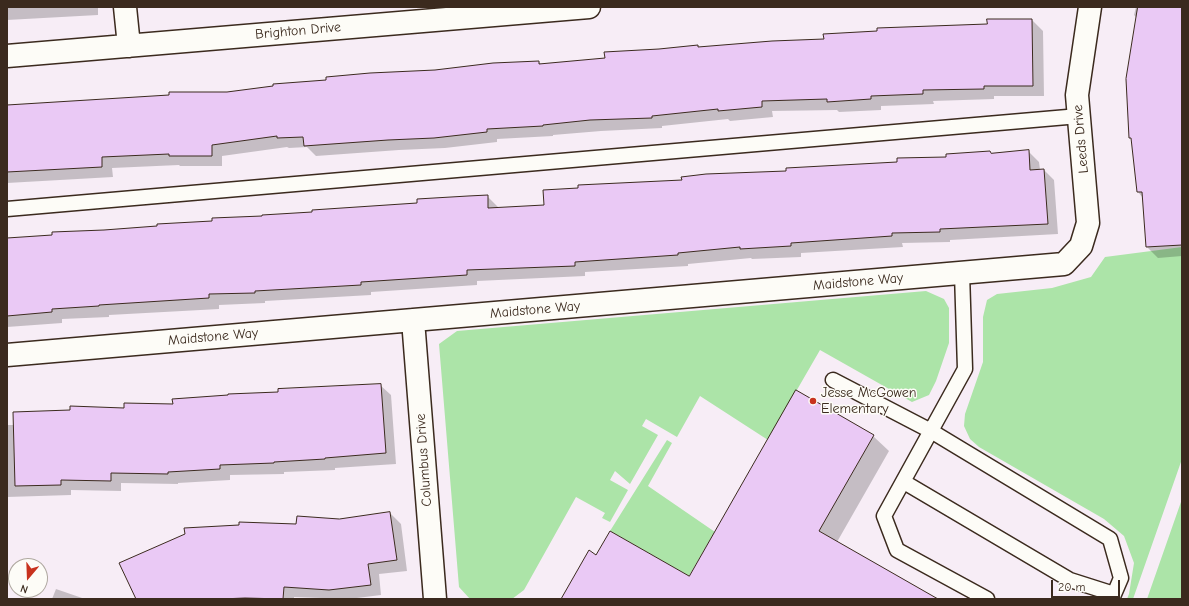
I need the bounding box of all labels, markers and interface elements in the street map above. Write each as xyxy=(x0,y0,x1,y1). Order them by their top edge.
street label: Brighton Drive xyxy=(254,19,342,43)
street label: Leeds Drive xyxy=(1070,104,1092,174)
street label: Maidstone Way xyxy=(812,270,904,294)
street label: Maidstone Way xyxy=(489,298,581,322)
street label: Maidstone Way xyxy=(167,325,259,349)
place label: Jesse McGowen Elementary xyxy=(821,385,916,418)
marker: Jesse McGowen Elementary xyxy=(808,396,818,406)
street label: Columbus Drive xyxy=(412,413,436,507)
north arrow xyxy=(8,558,48,598)
scale bar xyxy=(1053,572,1122,598)
text: 20 m xyxy=(1058,580,1086,594)
text: N xyxy=(19,582,30,596)

